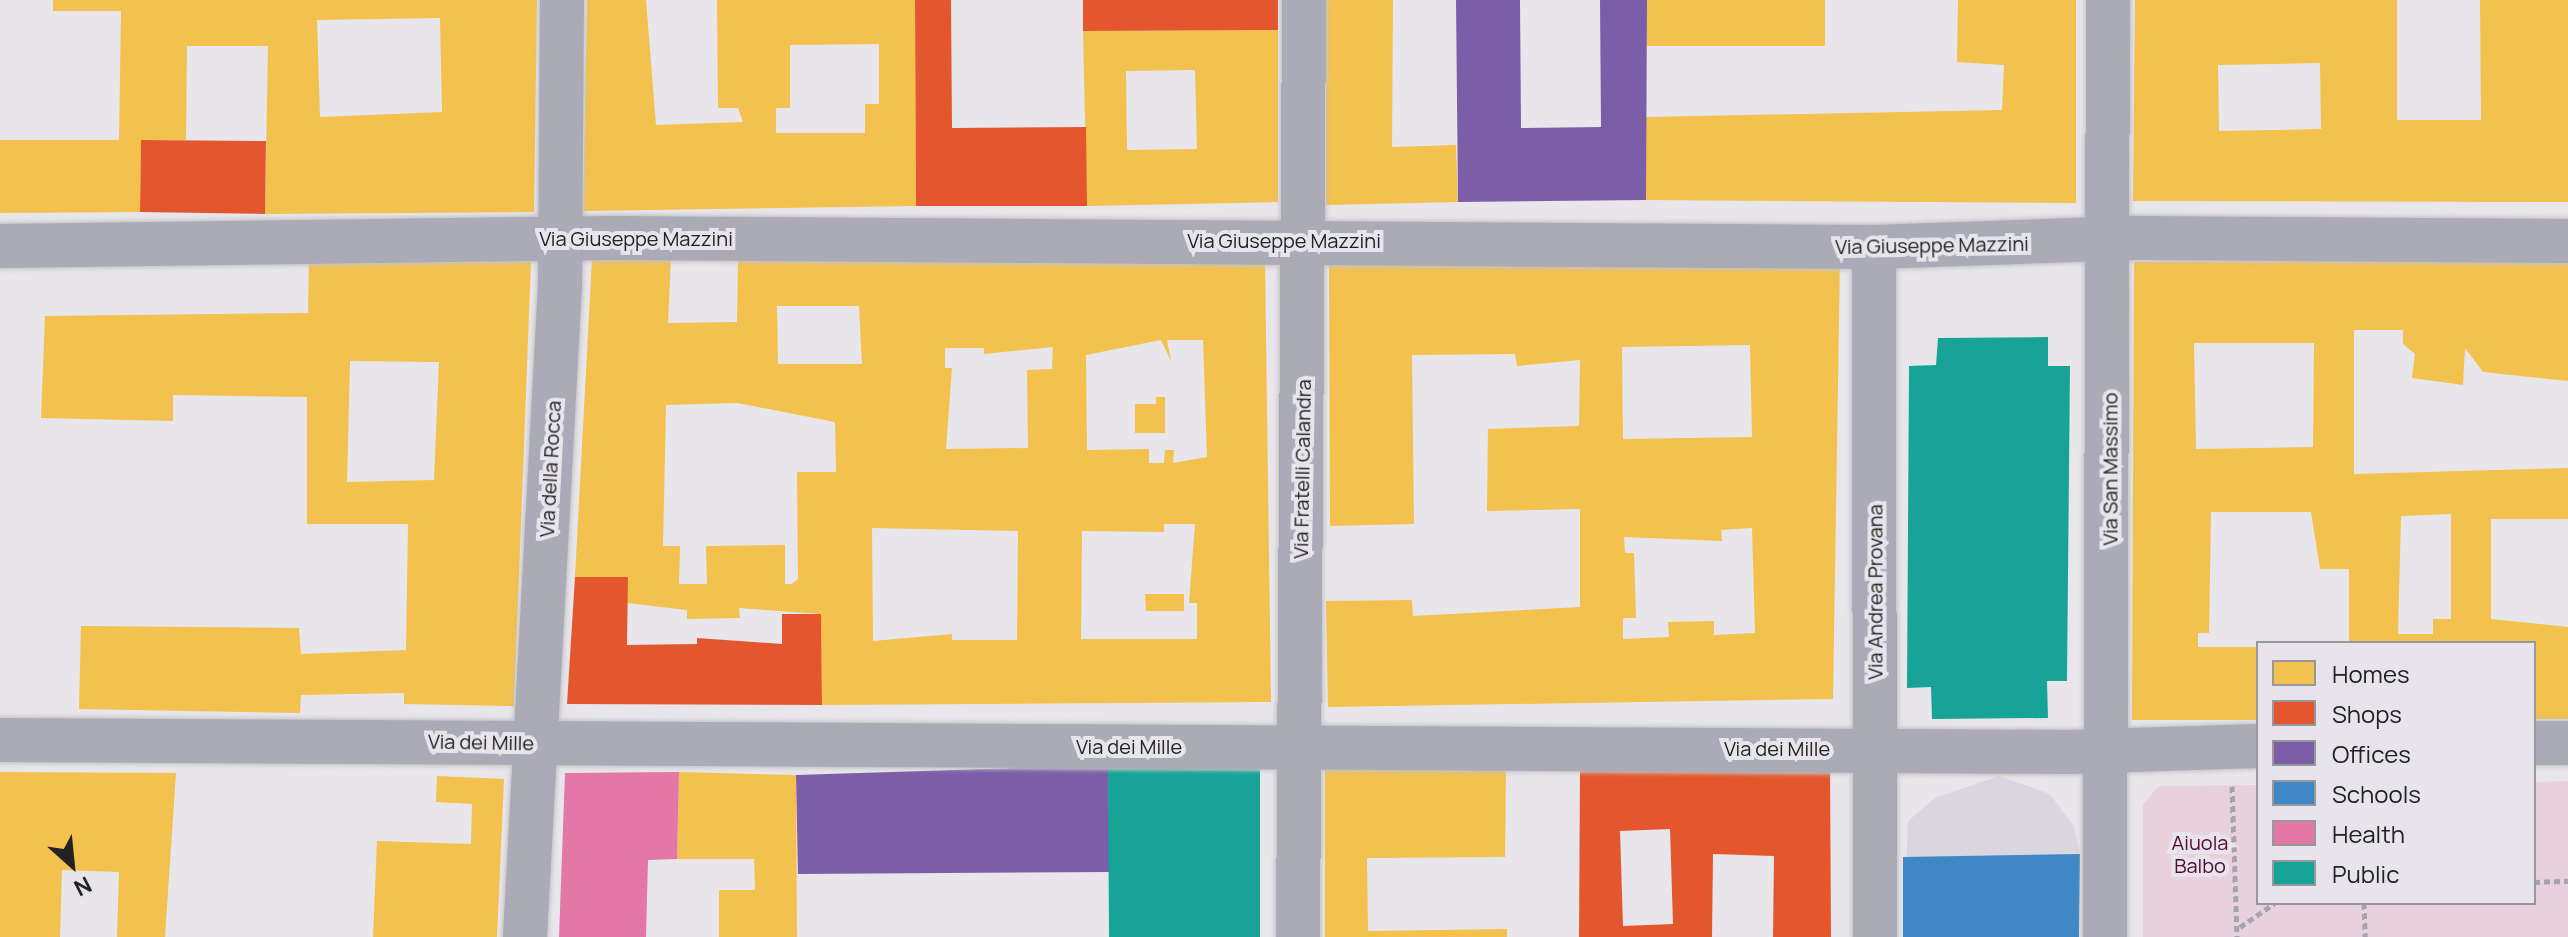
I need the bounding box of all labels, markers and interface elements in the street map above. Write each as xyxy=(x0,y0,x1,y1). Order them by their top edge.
street label: Via Giuseppe Mazzini xyxy=(539,226,733,250)
street label: Via Giuseppe Mazzini xyxy=(1187,228,1381,252)
street label: Via Giuseppe Mazzini xyxy=(1835,231,2029,259)
street label: Via Fratelli Calandra xyxy=(1288,379,1316,559)
street label: Via San Massimo xyxy=(2098,392,2122,546)
street label: Via della Rocca xyxy=(534,400,566,538)
street label: Via Andrea Provana xyxy=(1863,504,1887,680)
legend xyxy=(2256,641,2536,905)
text: Homes xyxy=(2332,657,2410,690)
text: Shops xyxy=(2332,697,2402,730)
street label: Via dei Mille xyxy=(428,729,534,755)
street label: Via dei Mille xyxy=(1076,734,1182,758)
street label: Via dei Mille xyxy=(1724,736,1830,760)
text: Offices xyxy=(2332,737,2411,770)
text: Schools xyxy=(2332,777,2421,810)
text: Health xyxy=(2332,817,2405,850)
north arrow xyxy=(32,825,112,905)
park label: Aiuola Balbo xyxy=(2172,830,2228,877)
text: Public xyxy=(2332,857,2399,890)
text: N xyxy=(69,869,97,903)

